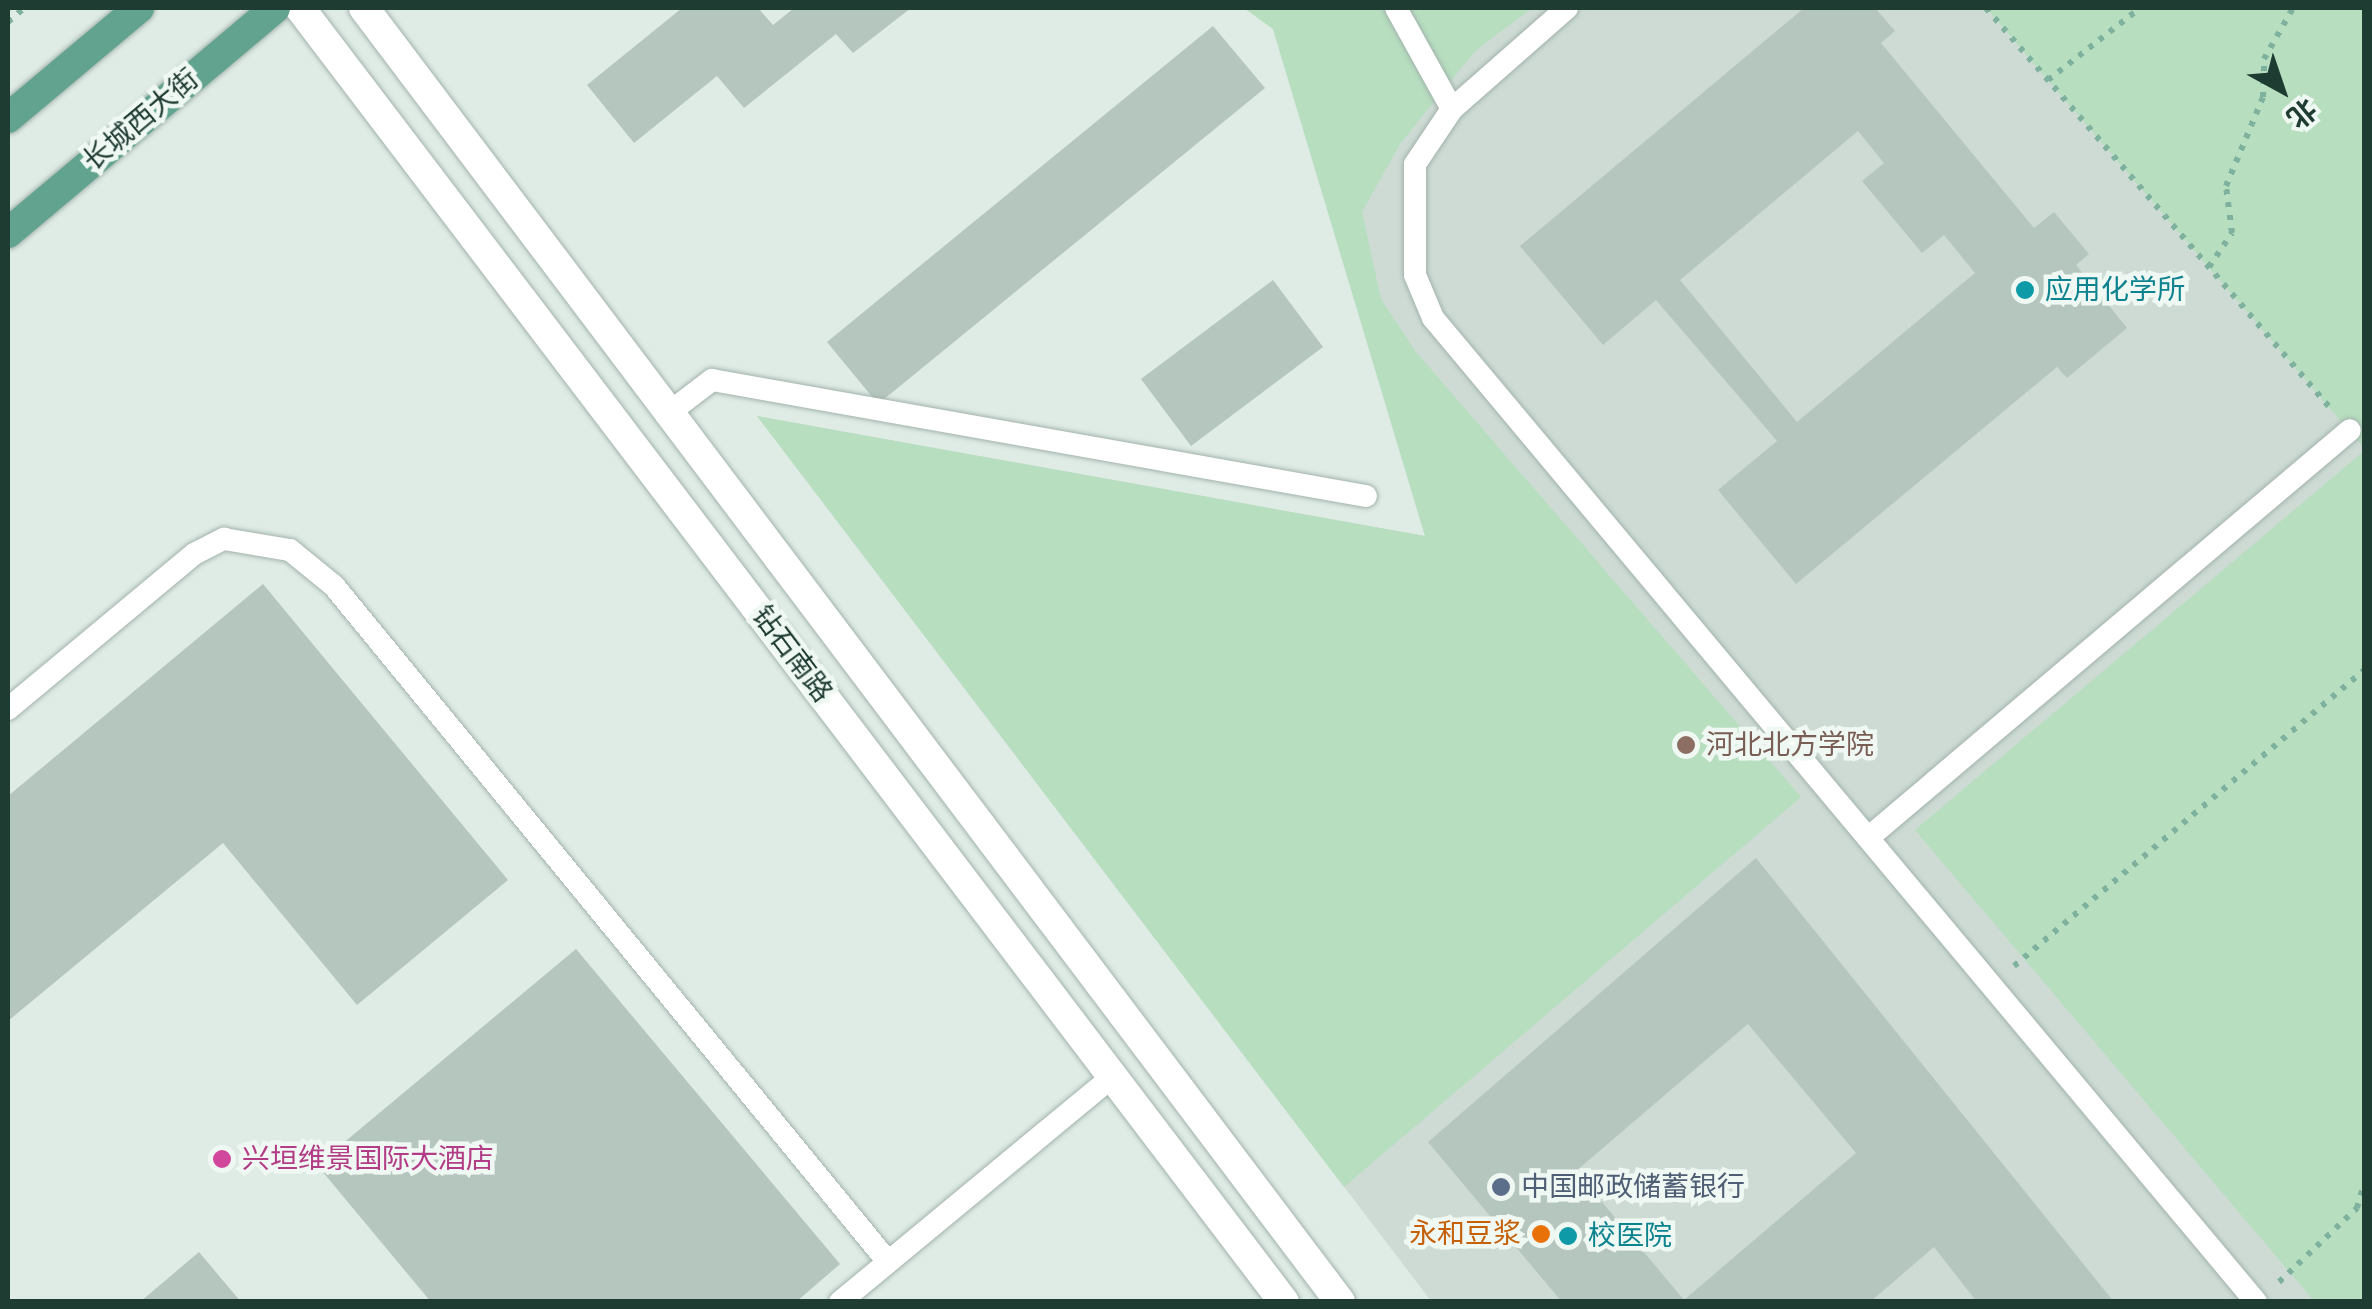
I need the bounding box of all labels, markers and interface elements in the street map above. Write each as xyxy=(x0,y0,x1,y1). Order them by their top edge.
north arrow xyxy=(2232,40,2332,140)
street label: 长城西大街 xyxy=(77,62,205,178)
text: 北 xyxy=(2281,92,2322,134)
place label: 应用化学所 xyxy=(2045,273,2185,307)
marker: 应用化学所 xyxy=(2014,279,2036,301)
street label: 钻石南路 xyxy=(745,599,839,709)
place label: 河北北方学院 xyxy=(1706,728,1874,762)
marker: 河北北方学院 xyxy=(1675,734,1697,756)
place label: 兴垣维景国际大酒店 xyxy=(242,1142,494,1176)
marker: 兴垣维景国际大酒店 xyxy=(211,1148,233,1170)
place label: 中国邮政储蓄银行 xyxy=(1521,1170,1745,1204)
marker: 中国邮政储蓄银行 xyxy=(1490,1176,1512,1198)
place label: 永和豆浆 xyxy=(1409,1217,1521,1251)
place label: 校医院 xyxy=(1588,1219,1672,1253)
marker: 永和豆浆 xyxy=(1530,1223,1552,1245)
marker: 校医院 xyxy=(1557,1225,1579,1247)

